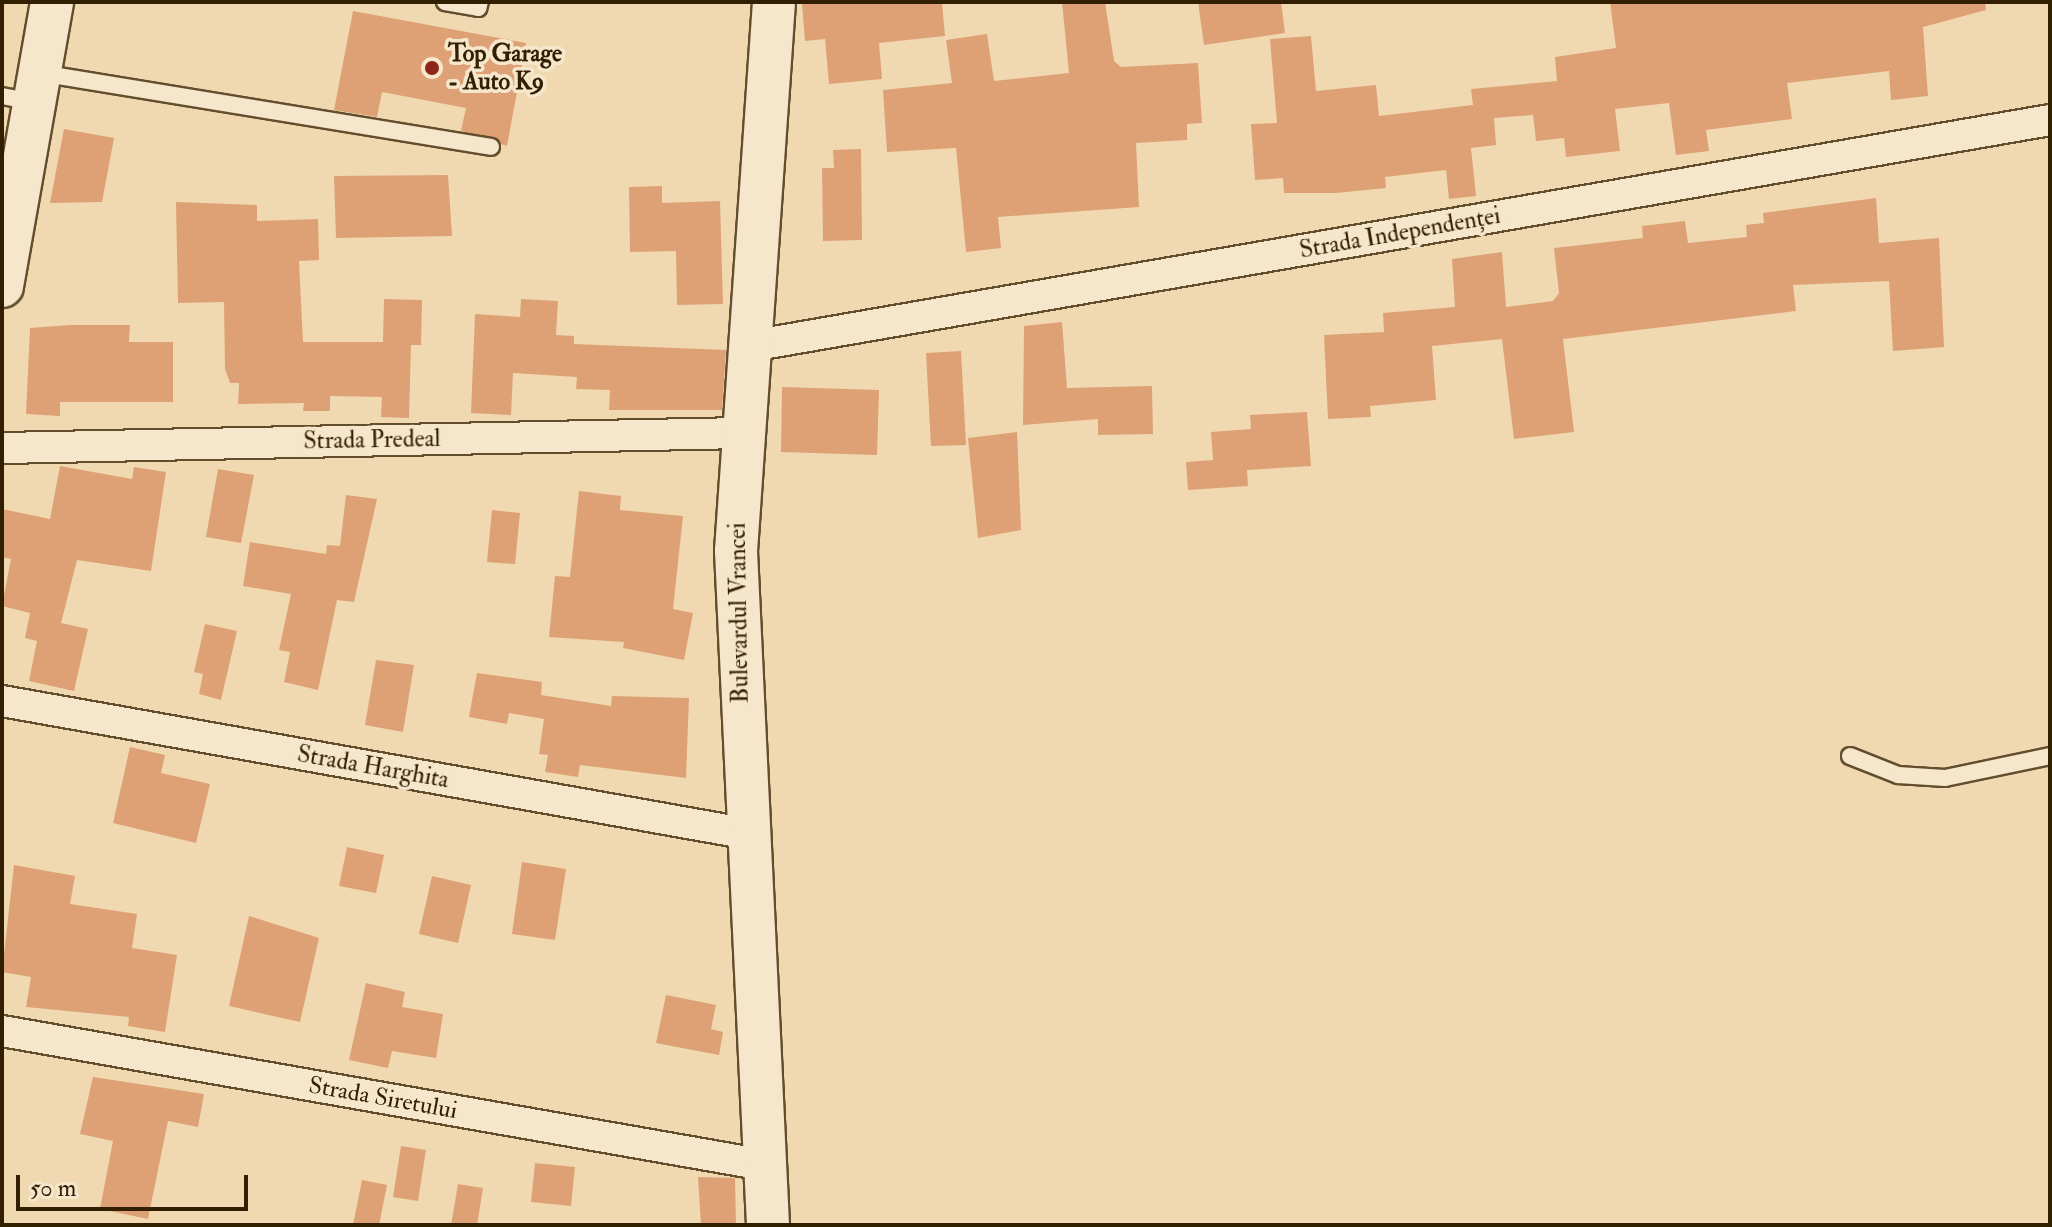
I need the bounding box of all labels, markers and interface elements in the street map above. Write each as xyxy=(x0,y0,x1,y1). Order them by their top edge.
place label: Top Garage - Auto K9 xyxy=(448,40,562,96)
marker: Top Garage - Auto K9 xyxy=(423,59,441,77)
street label: Strada Independenței xyxy=(1297,201,1503,265)
street label: Strada Predeal xyxy=(303,424,441,456)
street label: Bulevardul Vrancei xyxy=(723,522,755,704)
street label: Strada Harghita xyxy=(295,740,451,794)
street label: Strada Siretului xyxy=(307,1071,459,1125)
scale bar xyxy=(20,1159,252,1209)
text: 50 m xyxy=(30,1173,76,1204)

